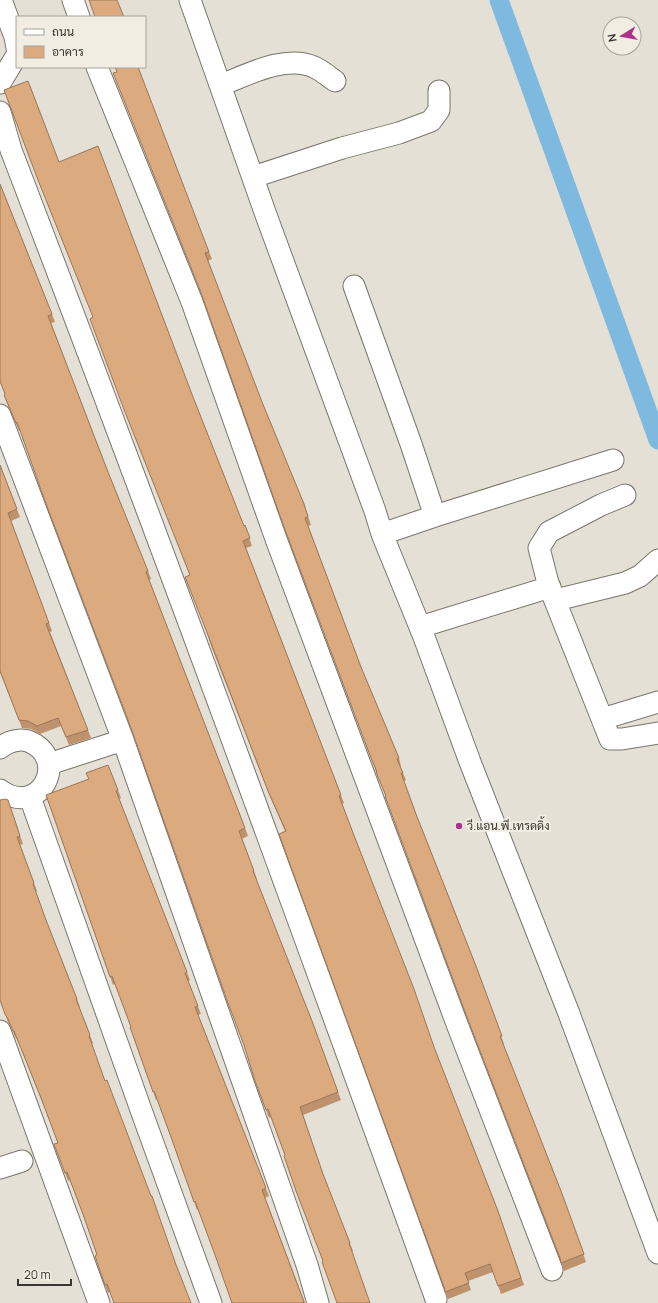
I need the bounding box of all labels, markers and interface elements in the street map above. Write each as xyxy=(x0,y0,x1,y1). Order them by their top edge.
legend xyxy=(16,16,146,68)
north arrow xyxy=(602,16,642,56)
text: ถนน xyxy=(52,23,75,40)
text: N xyxy=(604,33,620,43)
text: อาคาร xyxy=(52,43,84,60)
place label: วี.แอน.พี.เทรดดิ้ง xyxy=(466,816,550,834)
marker: วี.แอน.พี.เทรดดิ้ง xyxy=(454,821,464,831)
scale bar xyxy=(18,1261,71,1287)
text: 20 m xyxy=(24,1266,51,1283)

